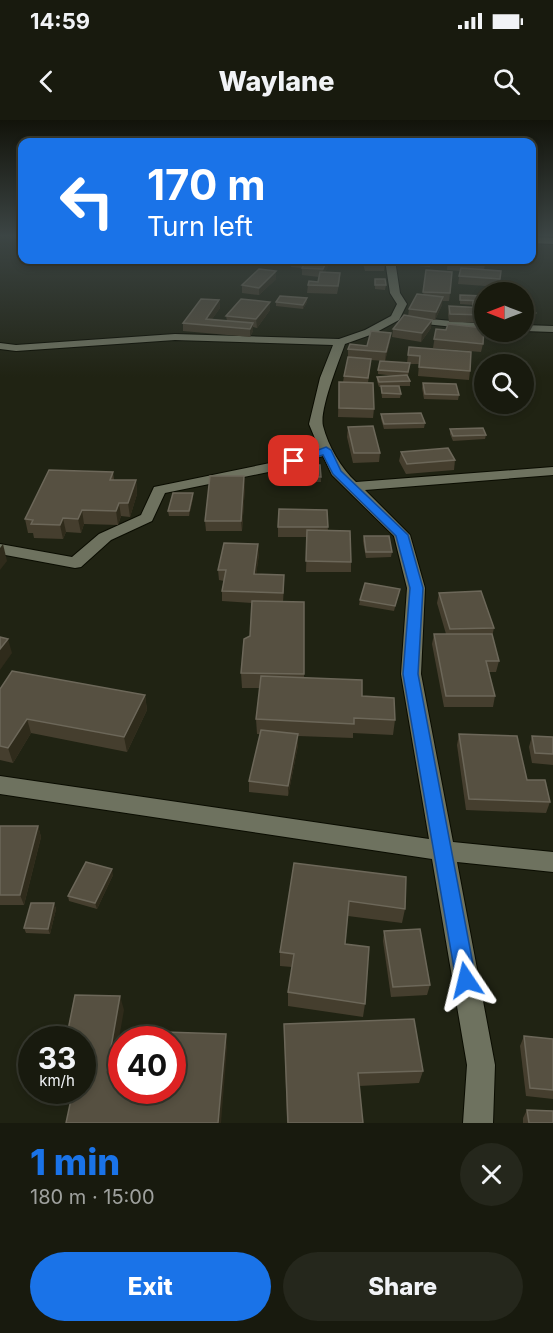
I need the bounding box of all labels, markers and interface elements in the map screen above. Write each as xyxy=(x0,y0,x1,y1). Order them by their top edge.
text: 14:59 xyxy=(30,8,90,34)
icon: back xyxy=(30,65,63,98)
text: Waylane xyxy=(219,65,334,98)
icon: search xyxy=(490,65,523,98)
text: 170 m xyxy=(147,159,265,210)
icon: left xyxy=(48,162,126,240)
text: Turn left xyxy=(147,210,253,243)
north arrow xyxy=(474,282,534,342)
map controls xyxy=(474,282,534,414)
button: search xyxy=(474,354,534,414)
pin xyxy=(268,435,319,486)
icon: arrive xyxy=(277,444,310,477)
position arrow xyxy=(434,948,498,1012)
speed limit sign: 40 xyxy=(108,1026,186,1104)
text: 33 xyxy=(38,1040,76,1076)
text: km/h xyxy=(39,1071,75,1090)
text: 1 min xyxy=(30,1140,120,1184)
button: close xyxy=(460,1143,523,1206)
text: 180 m · 15:00 xyxy=(30,1185,155,1209)
button: Exit xyxy=(30,1252,271,1321)
button: Share xyxy=(283,1252,523,1321)

